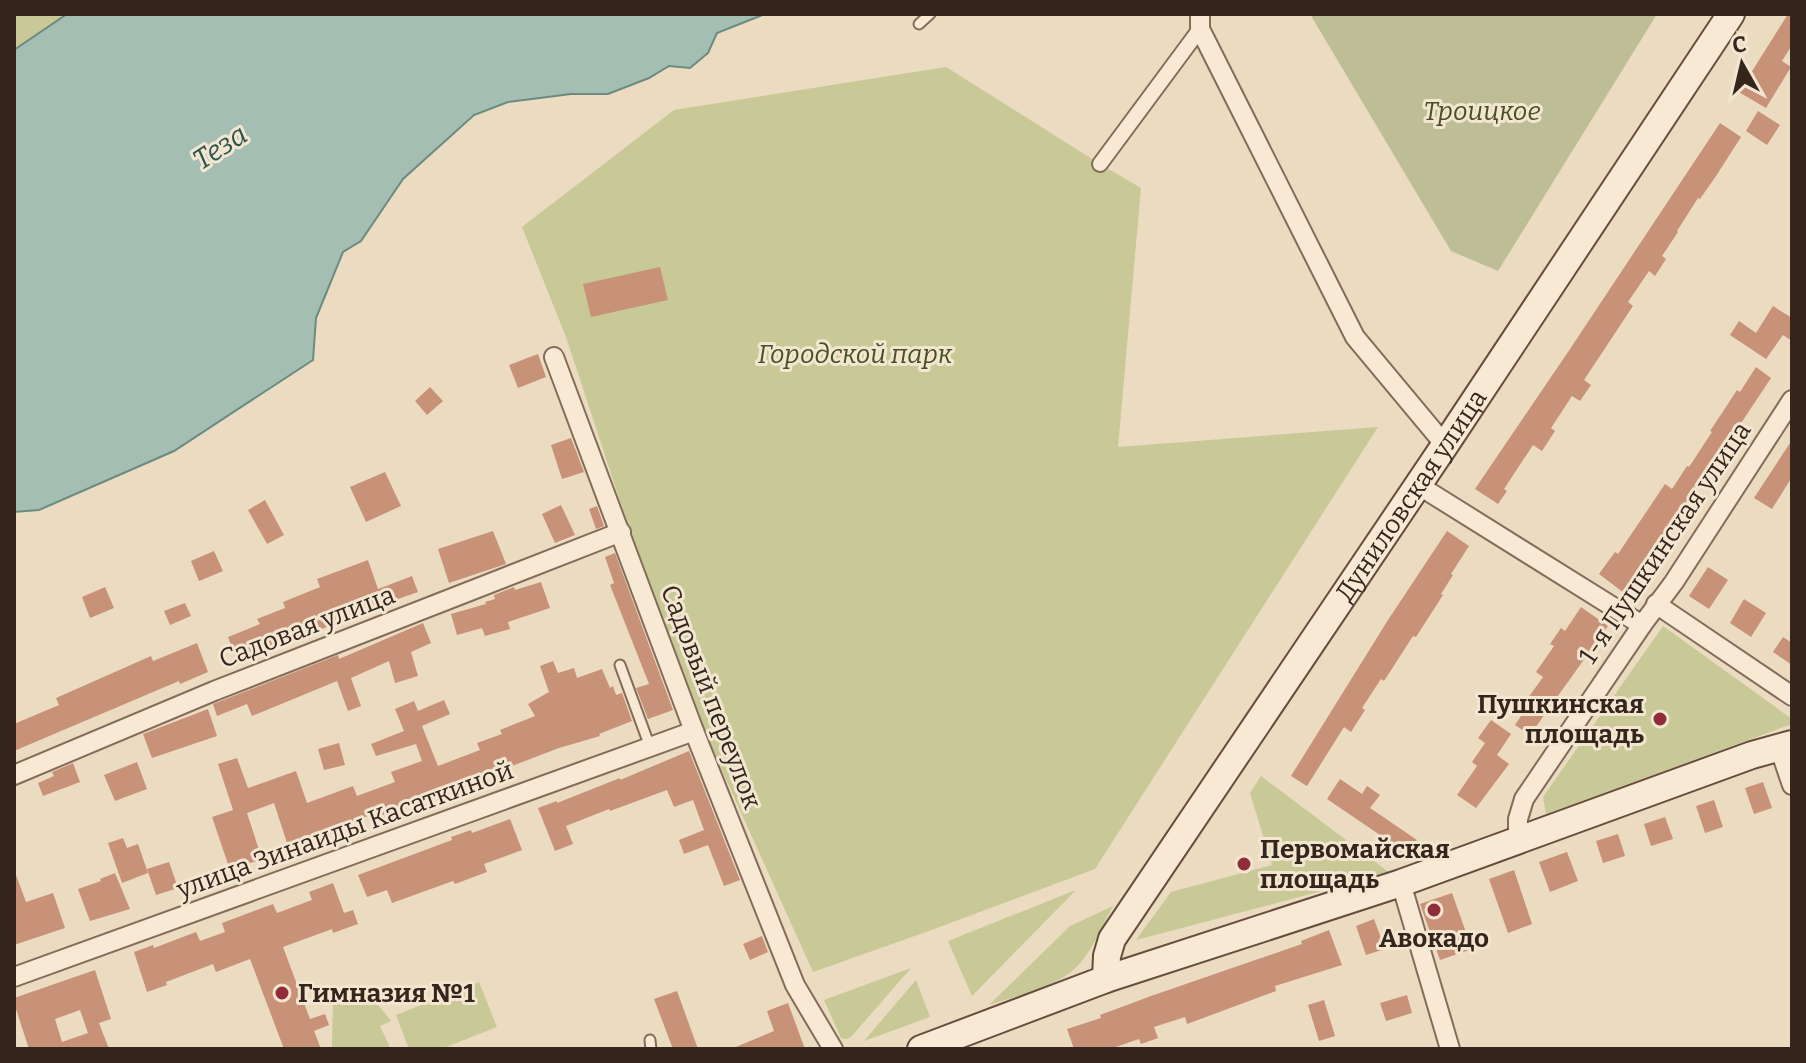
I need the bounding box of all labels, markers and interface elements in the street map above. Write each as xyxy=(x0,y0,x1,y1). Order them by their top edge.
north arrow xyxy=(1702,24,1782,104)
text: С xyxy=(1731,30,1748,59)
park label: Троицкое xyxy=(1423,96,1541,127)
water label: Теза xyxy=(187,117,253,177)
park label: Городской парк xyxy=(758,339,953,370)
street label: Дуниловская улица xyxy=(1329,383,1493,607)
street label: 1-я Пушкинская улица xyxy=(1572,416,1758,670)
street label: Садовая улица xyxy=(215,579,399,675)
street label: Садовый переулок xyxy=(654,581,768,814)
place label: Пушкинская площадь xyxy=(1477,689,1644,750)
marker: Пушкинская площадь xyxy=(1651,710,1669,728)
street label: улица Зинаиды Касаткиной xyxy=(172,755,517,906)
place label: Первомайская площадь xyxy=(1260,834,1450,895)
marker: Первомайская площадь xyxy=(1235,855,1253,873)
marker: Авокадо xyxy=(1425,901,1443,919)
place label: Авокадо xyxy=(1379,923,1489,954)
place label: Гимназия №1 xyxy=(298,978,475,1009)
marker: Гимназия №1 xyxy=(273,984,291,1002)

